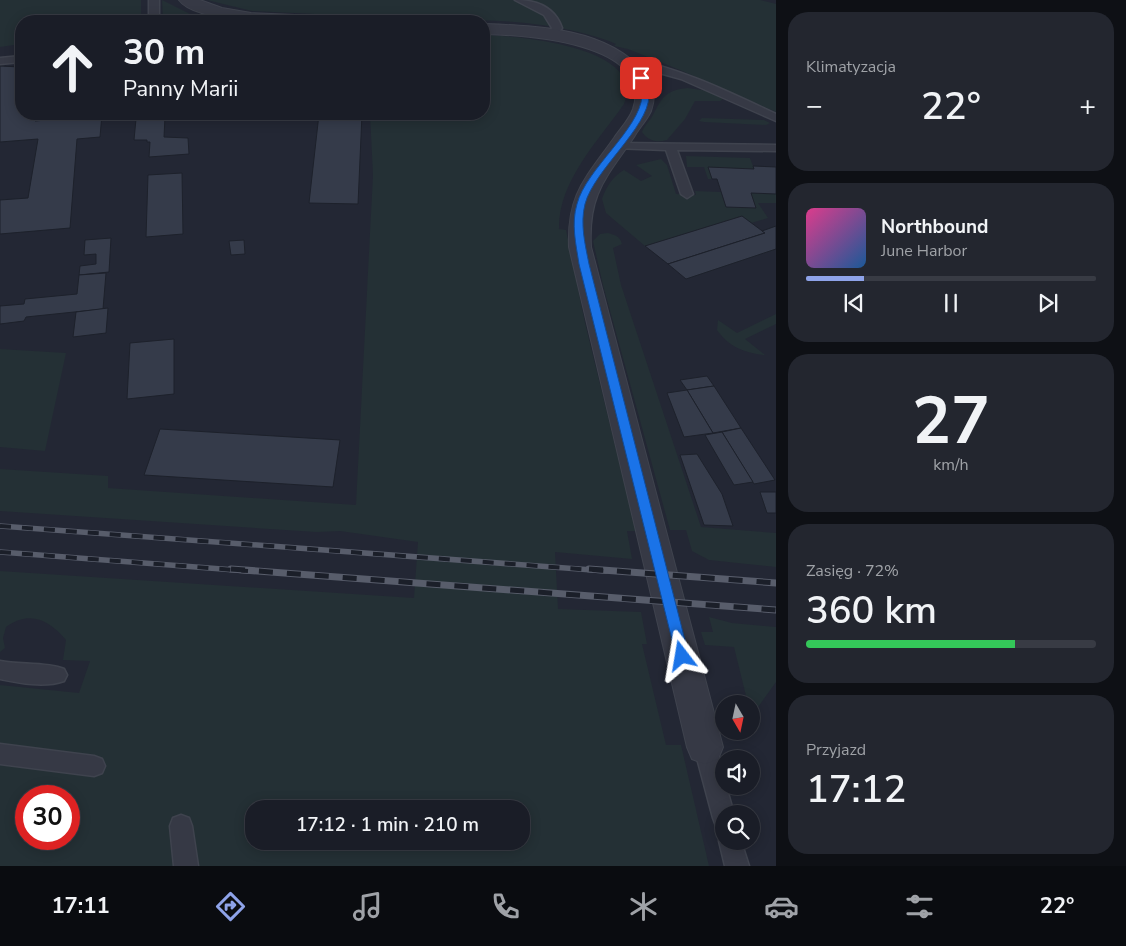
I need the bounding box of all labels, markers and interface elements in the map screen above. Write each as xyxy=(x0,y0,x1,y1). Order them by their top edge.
text: 30 m xyxy=(123,29,205,76)
icon: ahead xyxy=(40,35,105,100)
text: Klimatyzacja xyxy=(806,56,896,78)
pin xyxy=(620,57,662,99)
icon: arrive xyxy=(627,64,655,92)
text: Panny Marii xyxy=(123,74,238,104)
text: 22° xyxy=(921,81,981,132)
text: − xyxy=(806,87,823,125)
text: + xyxy=(1079,87,1096,125)
text: Northbound xyxy=(881,214,988,240)
text: June Harbor xyxy=(881,240,967,262)
icon: previous xyxy=(840,289,868,317)
icon: pause xyxy=(937,289,965,317)
icon: next xyxy=(1034,289,1062,317)
text: 27 xyxy=(912,377,990,466)
text: km/h xyxy=(933,454,969,476)
text: Zasięg · 72% xyxy=(806,560,899,582)
text: 360 km xyxy=(806,585,937,636)
position arrow xyxy=(655,629,707,681)
north arrow xyxy=(715,695,760,740)
map controls xyxy=(715,695,760,850)
text: Przyjazd xyxy=(806,739,866,761)
button: sound xyxy=(715,750,760,795)
text: 17:12 xyxy=(806,764,906,815)
speed limit sign: 30 xyxy=(15,785,80,850)
button: search xyxy=(715,805,760,850)
text: 17:12 · 1 min · 210 m xyxy=(296,812,479,838)
icon: directions xyxy=(213,889,248,924)
icon: music xyxy=(350,889,385,924)
icon: phone xyxy=(488,889,523,924)
icon: climate xyxy=(626,889,661,924)
icon: car xyxy=(764,889,799,924)
icon: filters xyxy=(902,889,937,924)
text: 17:11 xyxy=(51,891,110,921)
text: 22° xyxy=(1040,891,1074,921)

